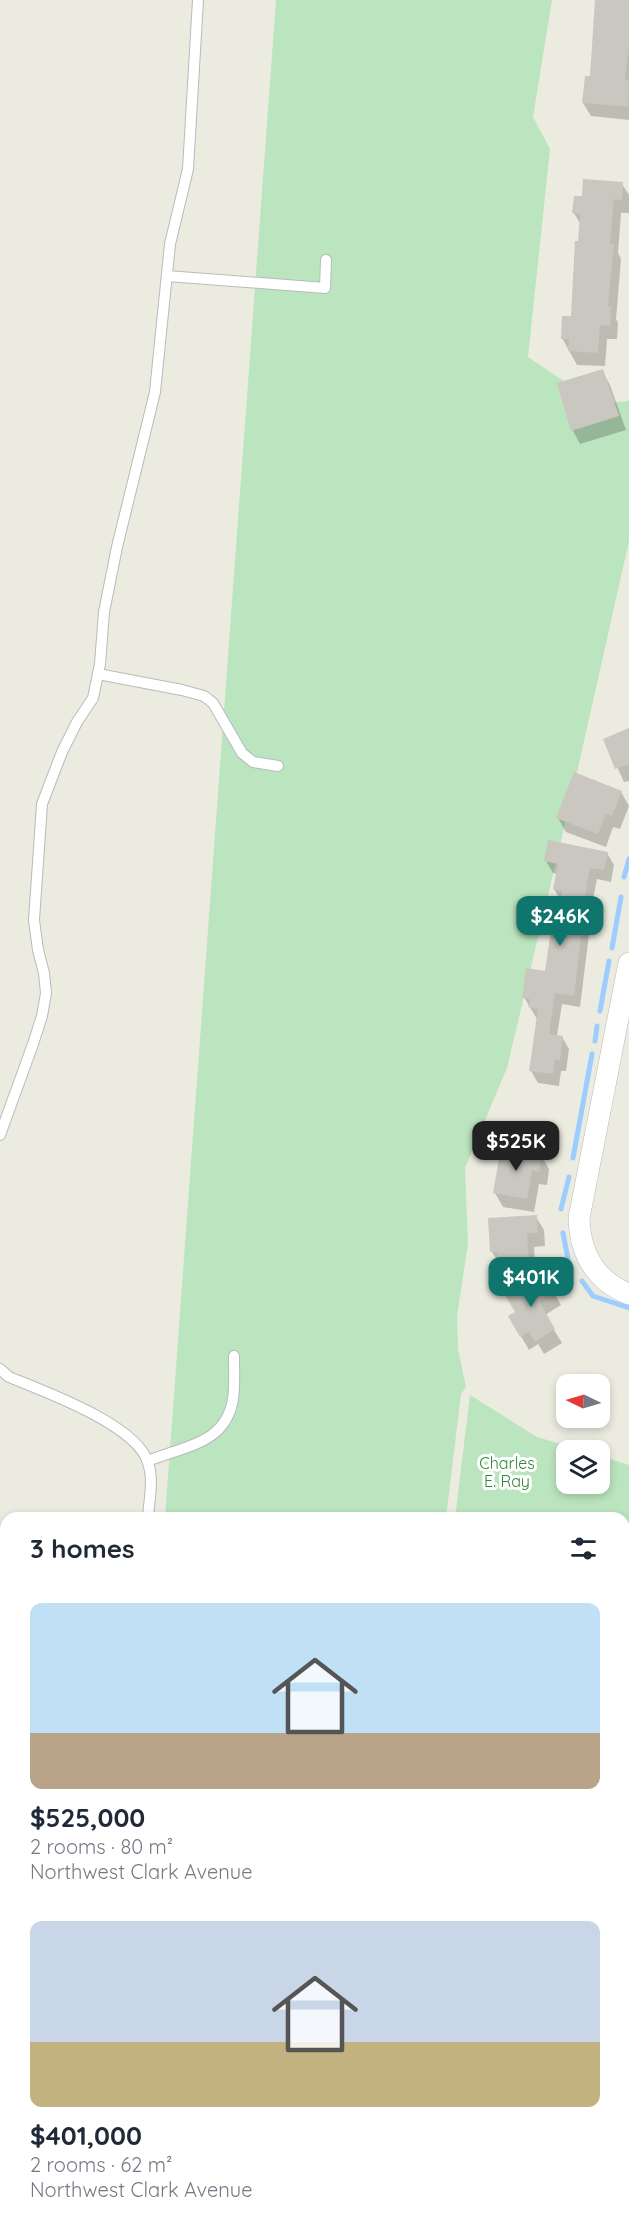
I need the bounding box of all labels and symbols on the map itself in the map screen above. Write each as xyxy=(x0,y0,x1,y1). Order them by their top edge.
pin: $246K xyxy=(518,896,602,947)
pin: $525K xyxy=(474,1121,558,1172)
pin: $401K xyxy=(489,1257,573,1308)
north arrow xyxy=(556,1374,610,1428)
park label: Charles E. Ray xyxy=(479,1453,535,1491)

